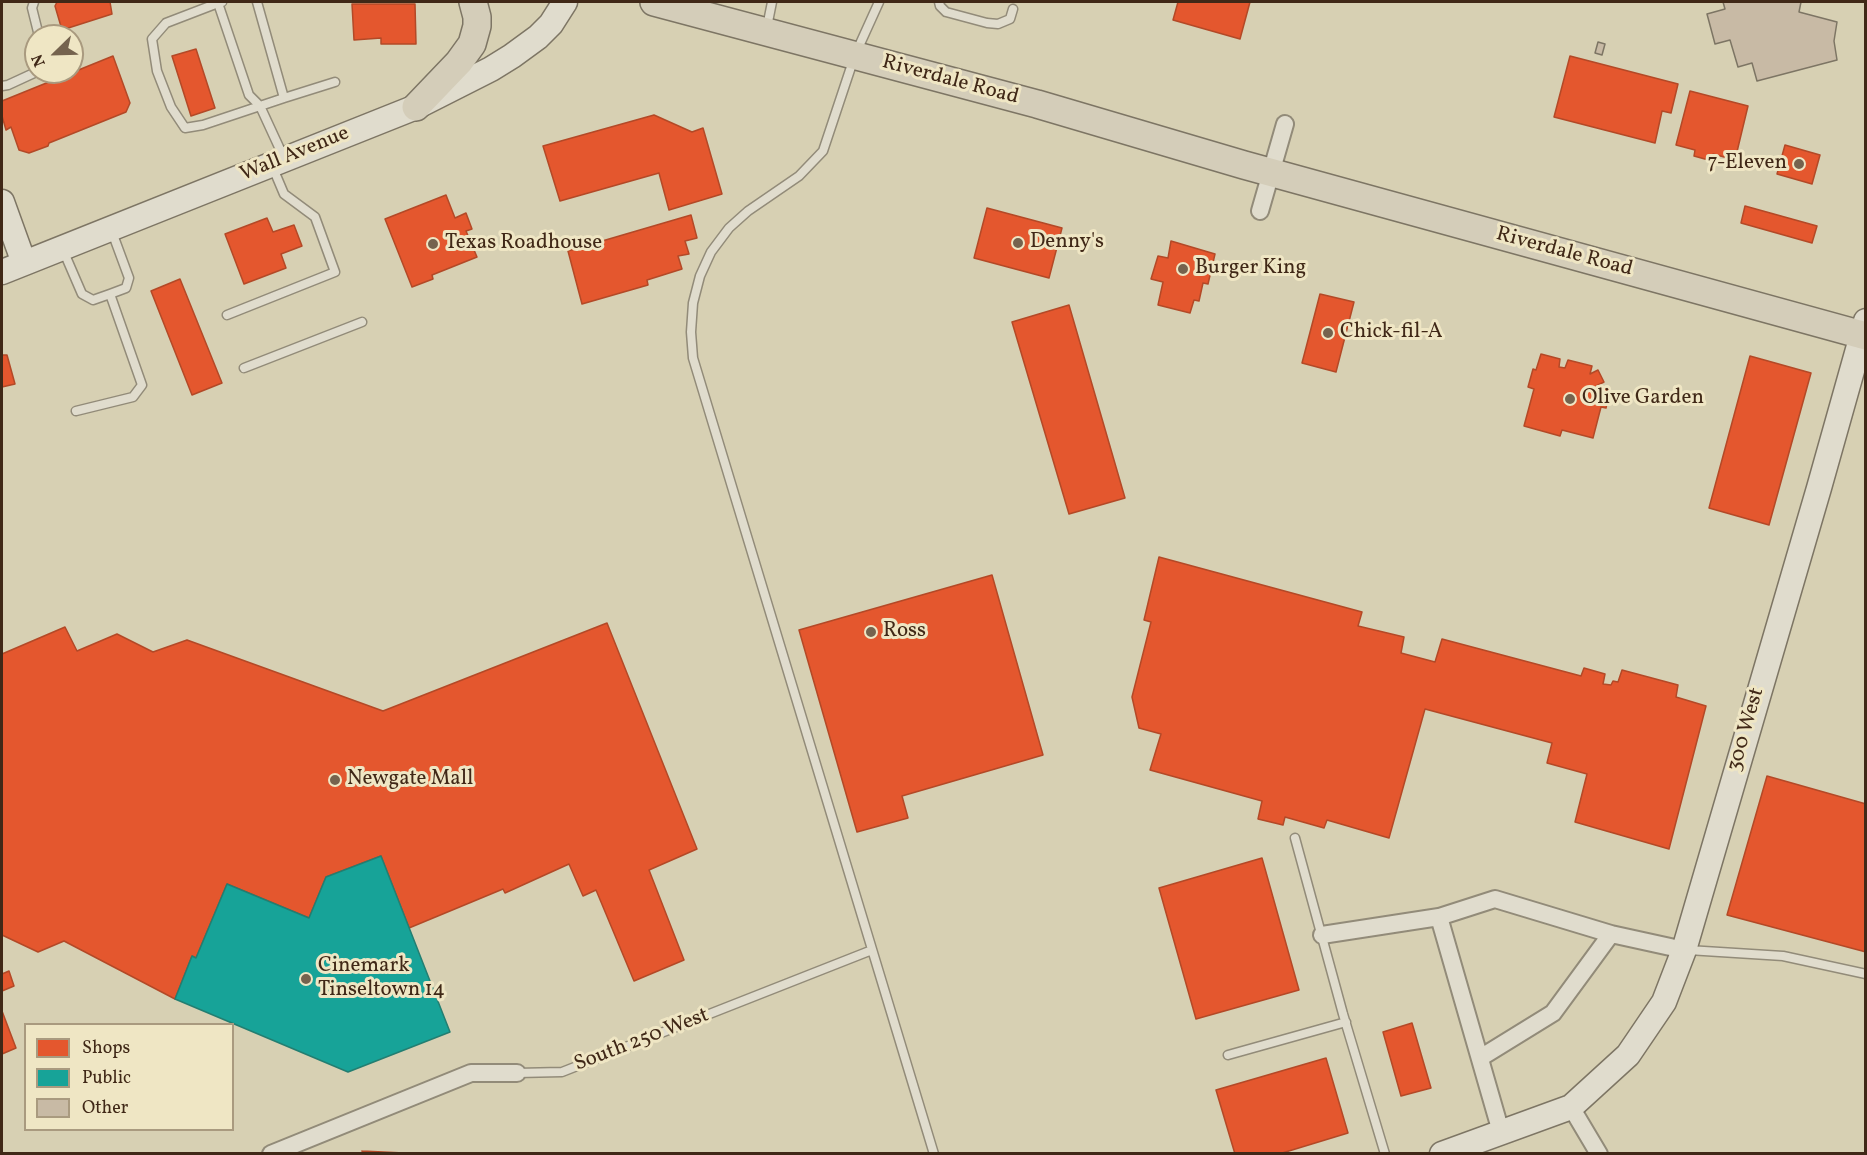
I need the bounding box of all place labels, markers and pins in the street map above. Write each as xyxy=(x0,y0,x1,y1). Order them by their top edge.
place label: 7-Eleven xyxy=(1707,151,1787,177)
marker: 7-Eleven xyxy=(1792,157,1806,171)
place label: Denny's xyxy=(1030,230,1104,256)
place label: Texas Roadhouse xyxy=(445,231,602,257)
marker: Denny's xyxy=(1011,236,1025,250)
marker: Texas Roadhouse xyxy=(426,237,440,251)
place label: Burger King xyxy=(1195,256,1306,282)
marker: Burger King xyxy=(1176,262,1190,276)
place label: Chick-fil-A xyxy=(1340,320,1443,346)
marker: Chick-fil-A xyxy=(1321,326,1335,340)
place label: Olive Garden xyxy=(1582,386,1704,412)
marker: Olive Garden xyxy=(1563,392,1577,406)
place label: Ross xyxy=(883,619,926,645)
marker: Ross xyxy=(864,625,878,639)
place label: Newgate Mall xyxy=(347,767,473,793)
marker: Newgate Mall xyxy=(328,773,342,787)
place label: Cinemark Tinseltown 14 xyxy=(318,954,445,1004)
marker: Cinemark Tinseltown 14 xyxy=(299,972,313,986)

